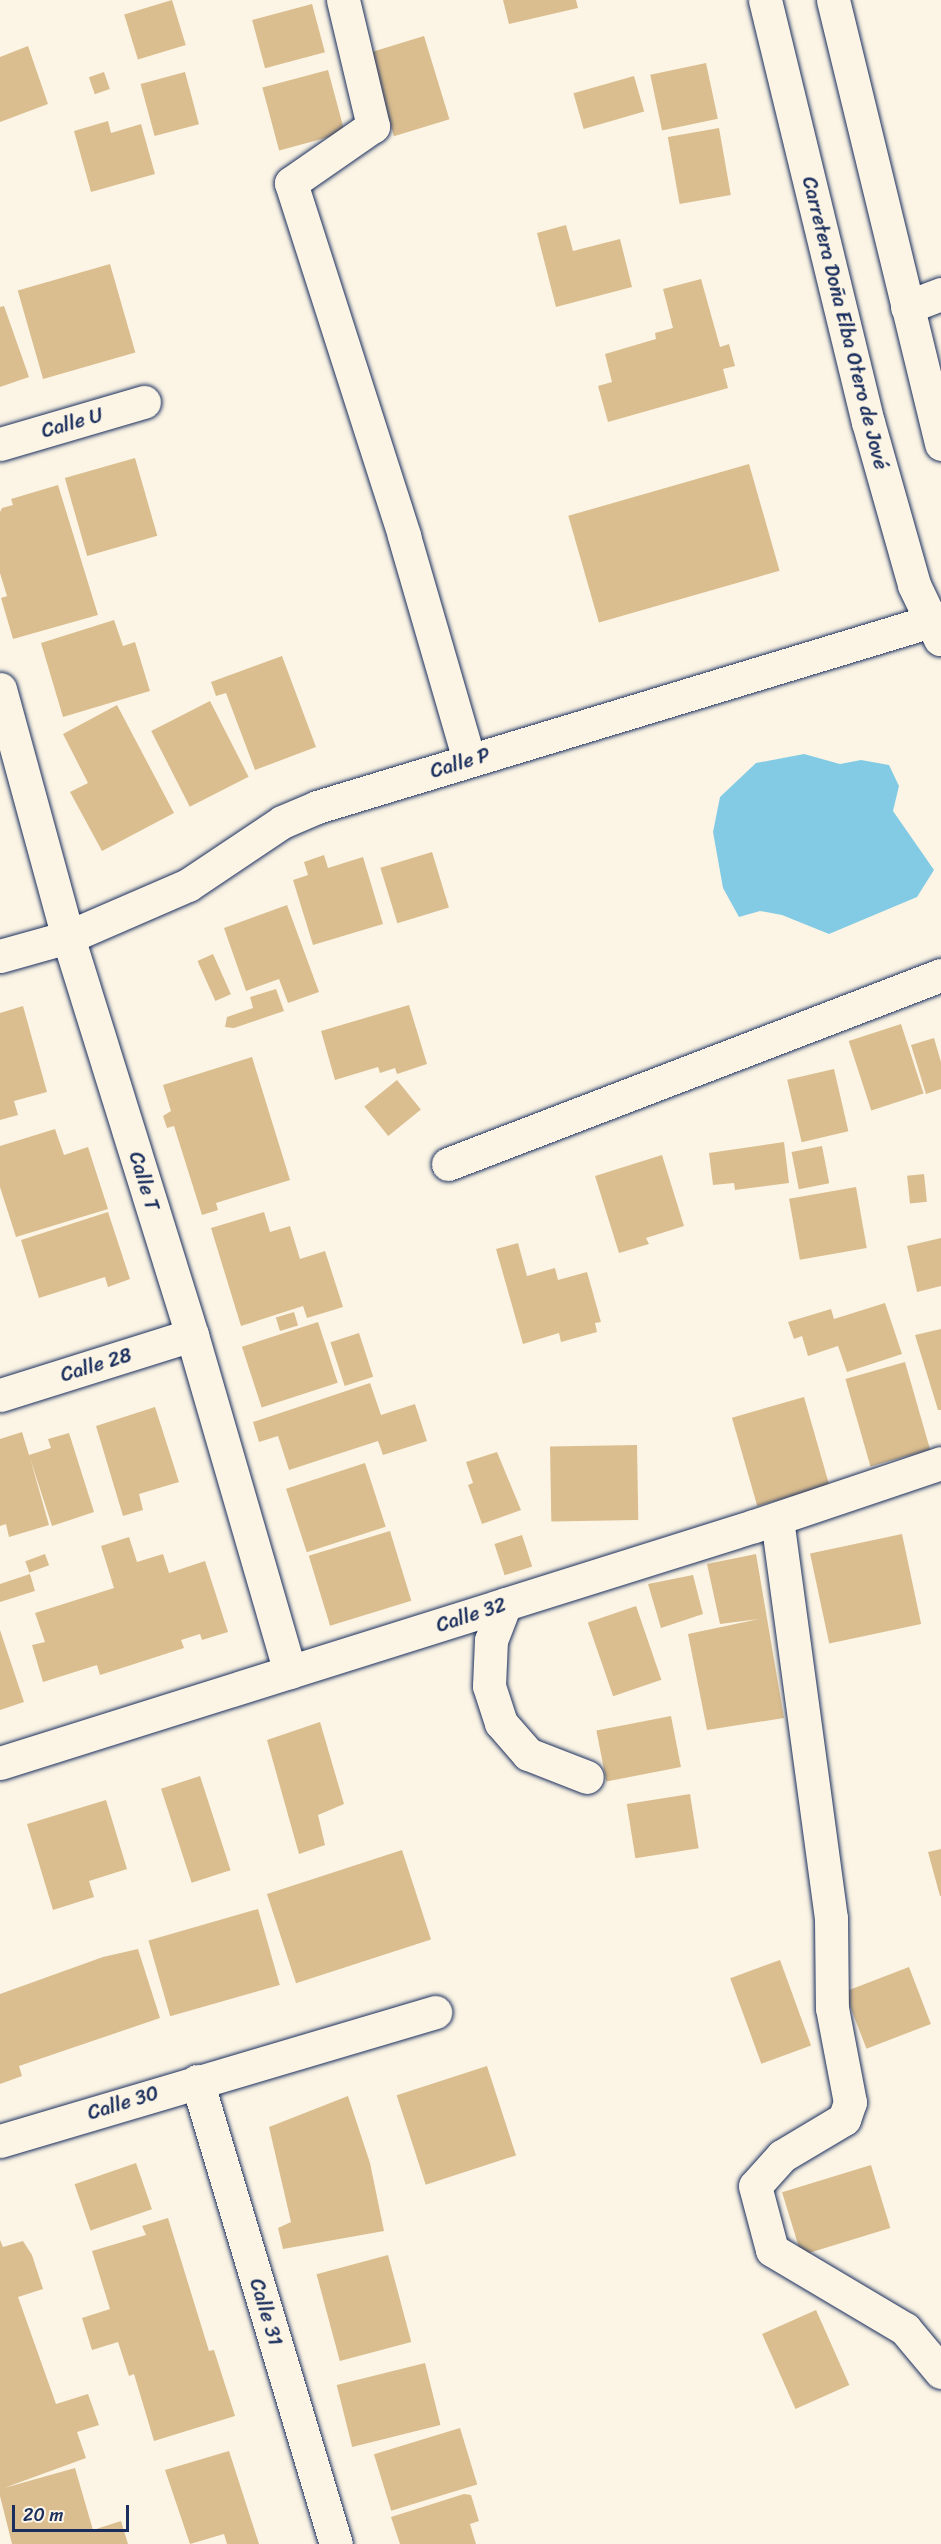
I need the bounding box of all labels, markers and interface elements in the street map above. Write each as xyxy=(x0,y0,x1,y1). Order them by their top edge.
street label: Carretera Doña Elba Otero de Jové xyxy=(797,174,893,472)
street label: Calle U xyxy=(39,403,105,443)
street label: Calle P xyxy=(427,743,493,783)
street label: Calle T xyxy=(124,1149,164,1213)
street label: Calle 28 xyxy=(58,1343,134,1387)
street label: Calle 32 xyxy=(433,1592,509,1638)
street label: Calle 30 xyxy=(85,2081,161,2125)
street label: Calle 31 xyxy=(244,2276,288,2348)
scale bar xyxy=(15,2493,132,2531)
text: 20 m xyxy=(23,2499,63,2531)

